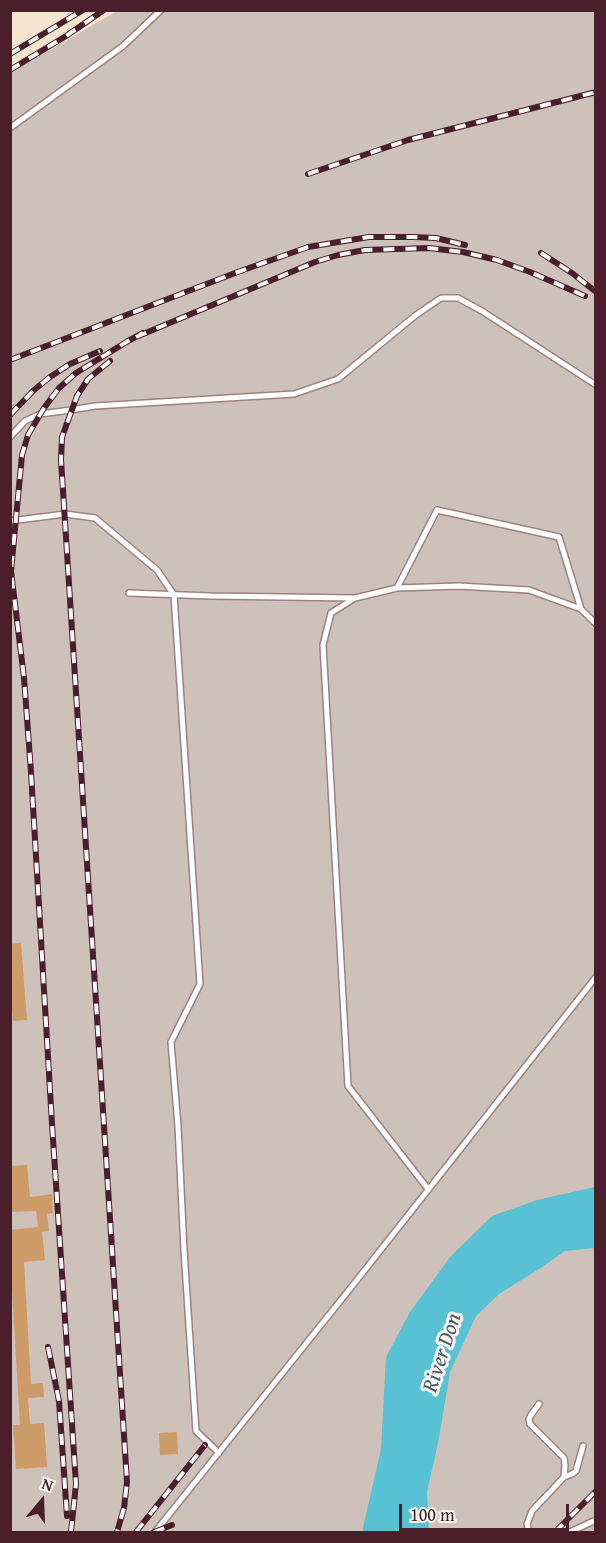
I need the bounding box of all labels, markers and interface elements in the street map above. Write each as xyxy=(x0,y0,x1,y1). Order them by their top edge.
water label: River Don xyxy=(418,1310,468,1396)
north arrow xyxy=(12,1471,72,1531)
text: N xyxy=(39,1471,57,1497)
scale bar xyxy=(402,1492,572,1530)
text: 100 m xyxy=(410,1501,455,1528)

